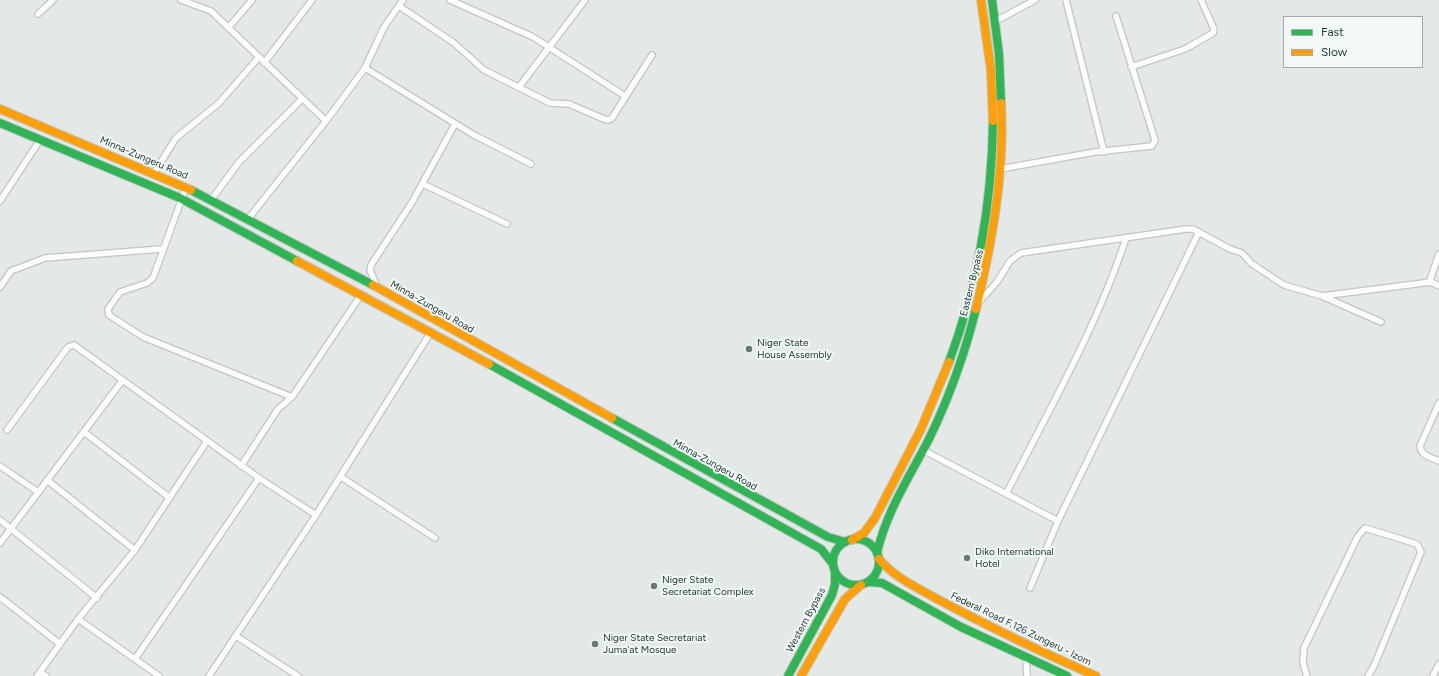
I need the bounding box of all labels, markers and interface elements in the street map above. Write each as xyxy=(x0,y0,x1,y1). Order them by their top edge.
legend xyxy=(1283,16,1423,68)
text: Fast xyxy=(1321,25,1344,39)
text: Slow xyxy=(1321,45,1347,59)
street label: Minna-Zungeru Road xyxy=(98,134,190,182)
street label: Eastern Bypass xyxy=(958,249,986,317)
street label: Minna-Zungeru Road xyxy=(388,278,476,336)
place label: Niger State House Assembly xyxy=(757,337,832,360)
marker: Niger State House Assembly xyxy=(744,344,754,354)
street label: Minna-Zungeru Road xyxy=(671,437,759,493)
place label: Diko International Hotel xyxy=(975,546,1054,570)
marker: Diko International Hotel xyxy=(962,553,972,563)
place label: Niger State Secretariat Complex xyxy=(662,574,754,598)
marker: Niger State Secretariat Complex xyxy=(649,581,659,591)
street label: Western Bypass xyxy=(784,586,828,654)
street label: Federal Road F.126 Zungeru - Izom xyxy=(949,590,1093,668)
place label: Niger State Secretariat Juma'at Mosque xyxy=(603,632,706,656)
marker: Niger State Secretariat Juma'at Mosque xyxy=(590,639,600,649)

